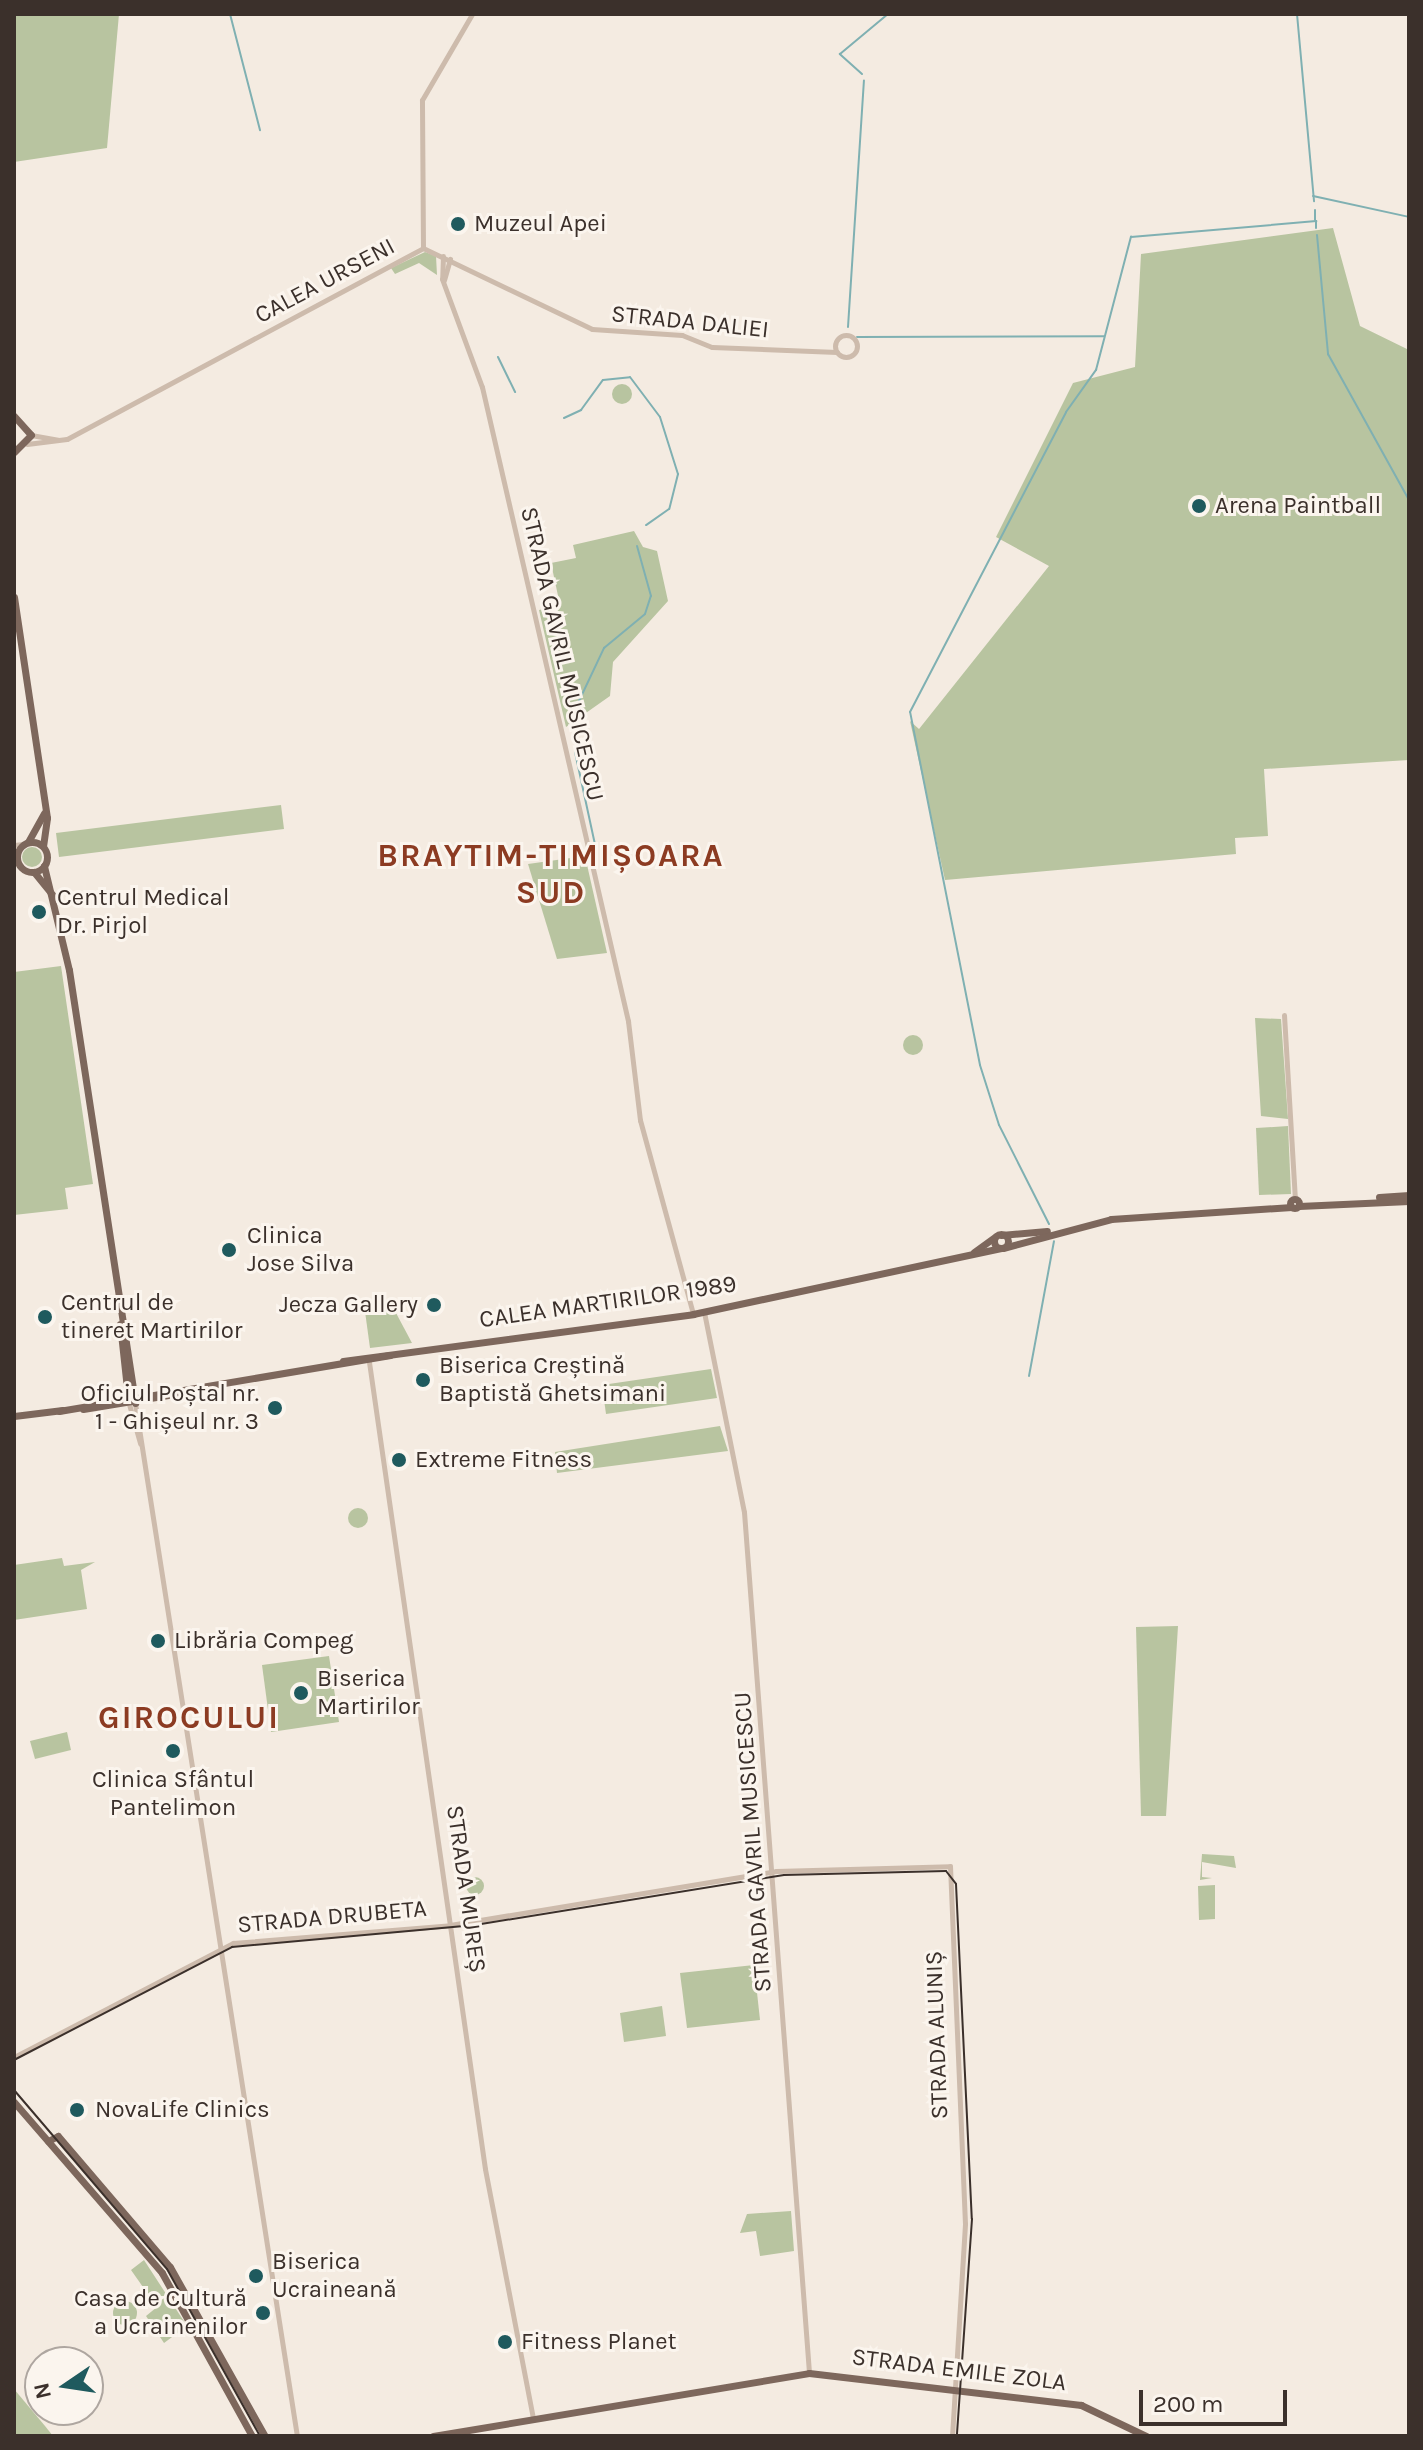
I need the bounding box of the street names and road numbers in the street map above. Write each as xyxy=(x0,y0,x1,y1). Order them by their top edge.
street label: CALEA URSENI xyxy=(250,232,400,330)
street label: STRADA DALIEI xyxy=(610,299,770,345)
street label: STRADA GAVRIL MUSICESCU xyxy=(514,504,610,804)
street label: CALEA MARTIRILOR 1989 xyxy=(478,1270,738,1334)
street label: STRADA GAVRIL MUSICESCU xyxy=(728,1691,778,1993)
street label: STRADA MUREȘ xyxy=(440,1803,492,1975)
street label: STRADA DRUBETA xyxy=(236,1894,428,1940)
street label: STRADA ALUNIȘ xyxy=(920,1950,954,2120)
street label: STRADA EMILE ZOLA xyxy=(850,2343,1068,2397)

